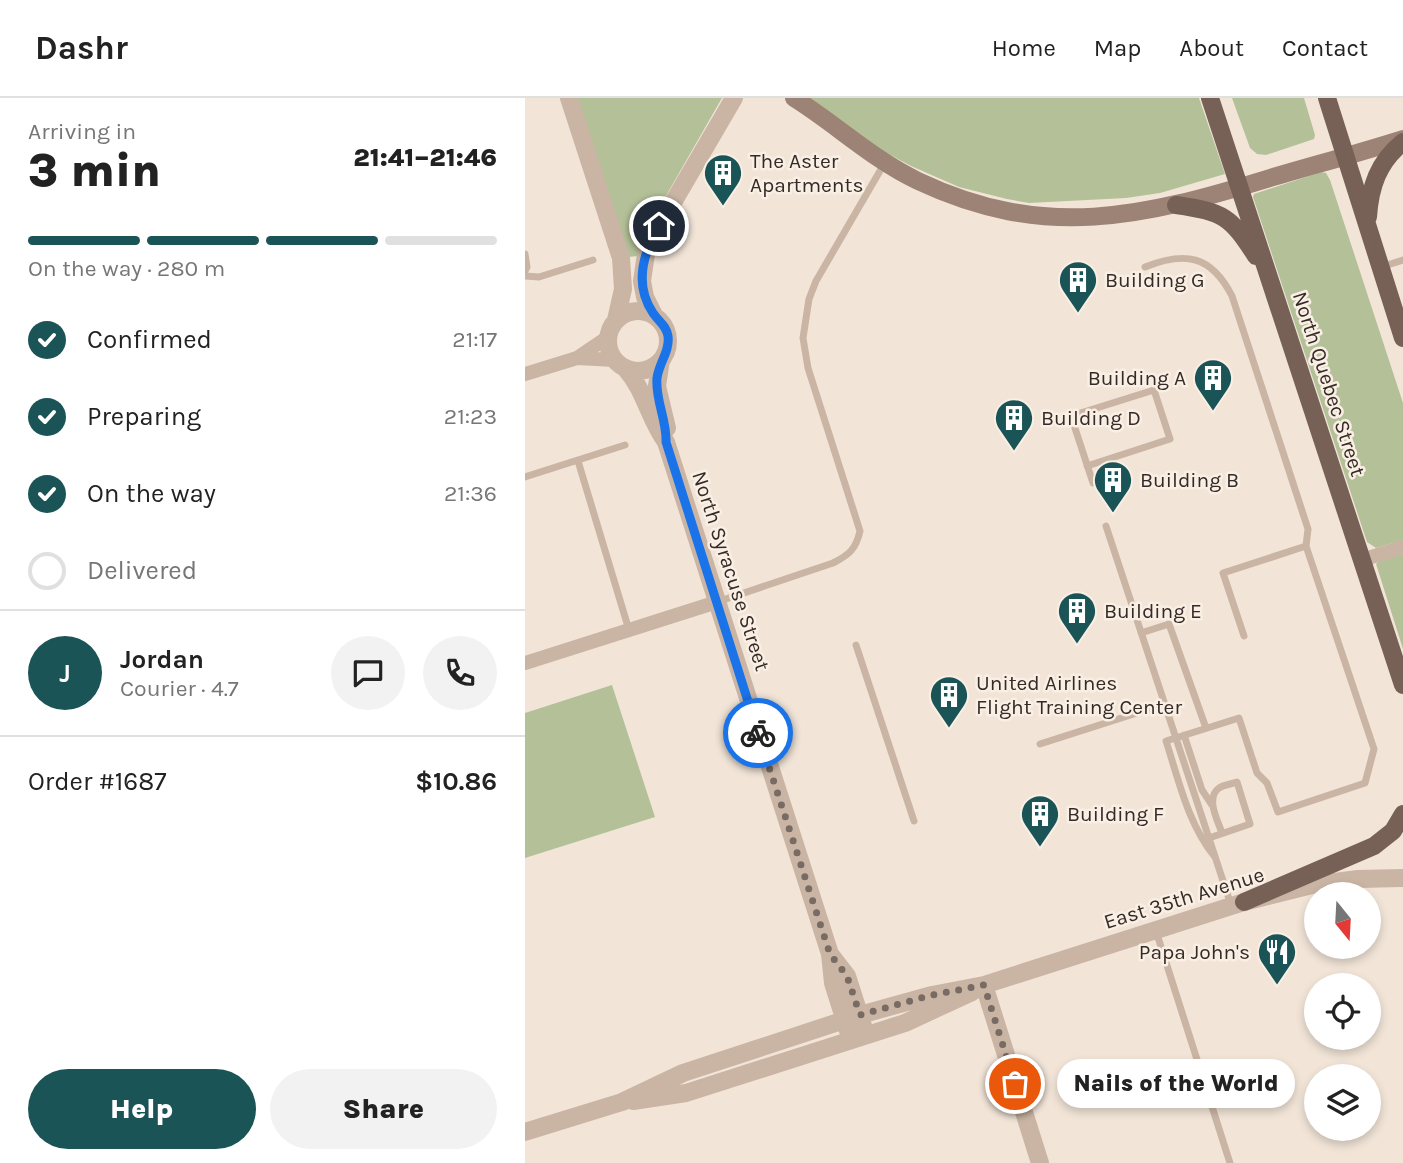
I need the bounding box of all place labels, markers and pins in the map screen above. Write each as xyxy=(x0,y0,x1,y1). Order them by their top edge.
place label: The Aster Apartments xyxy=(750,149,863,197)
building icon: The Aster Apartments xyxy=(702,152,744,207)
pin xyxy=(629,196,689,256)
building icon: Building G xyxy=(1057,259,1099,314)
place label: Building G xyxy=(1105,268,1205,292)
building icon: Building A xyxy=(1192,357,1234,412)
place label: Building A xyxy=(1088,366,1186,390)
building icon: Building D xyxy=(993,397,1035,452)
place label: Building D xyxy=(1041,406,1141,430)
building icon: Building B xyxy=(1092,459,1134,514)
place label: Building B xyxy=(1140,468,1239,492)
building icon: Building E xyxy=(1056,590,1098,645)
place label: Building E xyxy=(1104,599,1202,623)
place label: United Airlines Flight Training Center xyxy=(976,671,1182,719)
building icon: United Airlines Flight Training Center xyxy=(928,674,970,729)
building icon: Building F xyxy=(1019,793,1061,848)
place label: Building F xyxy=(1067,802,1164,826)
restaurant icon: Papa John's xyxy=(1256,931,1298,986)
place label: Papa John's xyxy=(1139,940,1250,964)
pin xyxy=(985,1054,1045,1114)
callout: Nails of the World xyxy=(1057,1060,1295,1108)

